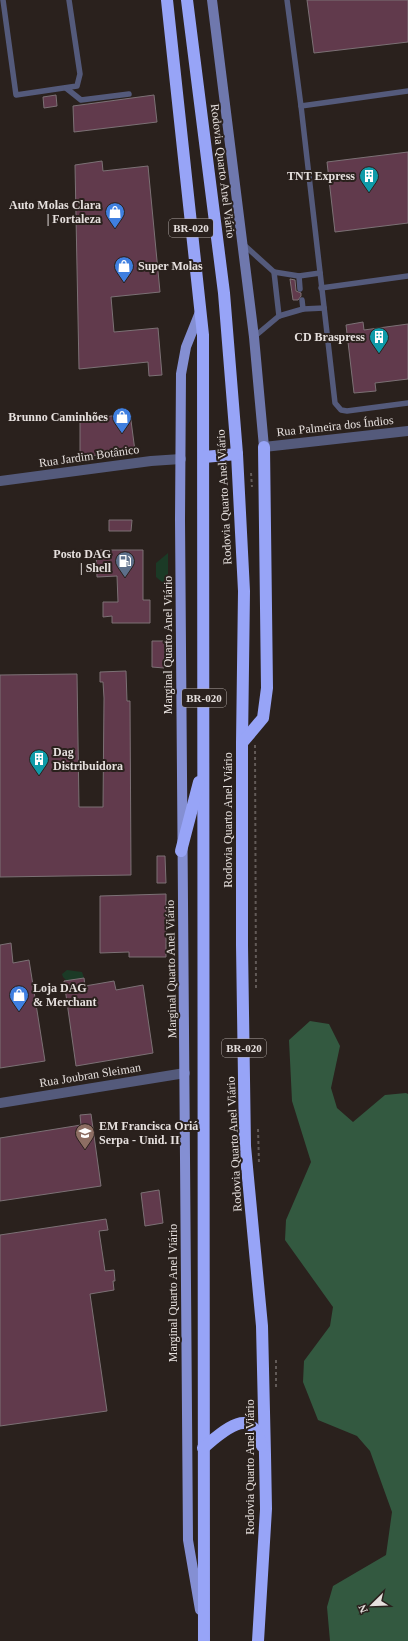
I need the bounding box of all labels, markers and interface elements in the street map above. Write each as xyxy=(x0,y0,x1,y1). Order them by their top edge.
street label: Rodovia Quarto Anel Viário xyxy=(208,103,238,239)
building icon: TNT Express xyxy=(358,165,380,193)
place label: TNT Express xyxy=(287,169,355,183)
place label: Auto Molas Clara | Fortaleza xyxy=(9,198,101,226)
shop icon: Auto Molas Clara | Fortaleza xyxy=(104,201,126,229)
road number: BR-020 xyxy=(169,219,213,237)
shop icon: Super Molas xyxy=(113,255,135,283)
place label: Super Molas xyxy=(138,259,203,273)
building icon: CD Braspress xyxy=(368,326,390,354)
place label: CD Braspress xyxy=(294,330,365,344)
shop icon: Brunno Caminhões xyxy=(111,406,133,434)
place label: Brunno Caminhões xyxy=(8,410,108,424)
street label: Rua Palmeira dos Índios xyxy=(276,413,395,439)
street label: Rodovia Quarto Anel Viário xyxy=(213,429,235,565)
street label: Rua Jardim Botânico xyxy=(38,442,140,470)
place label: Posto DAG | Shell xyxy=(53,547,112,575)
fuel station icon: Posto DAG | Shell xyxy=(114,550,136,578)
street label: Marginal Quarto Anel Viário xyxy=(161,576,175,714)
road number: BR-020 xyxy=(182,689,226,707)
place label: Dag Distribuidora xyxy=(53,745,123,773)
building icon: Dag Distribuidora xyxy=(28,748,50,776)
street label: Rodovia Quarto Anel Viário xyxy=(221,752,235,888)
street label: Marginal Quarto Anel Viário xyxy=(163,900,179,1038)
place label: Loja DAG & Merchant xyxy=(33,981,96,1009)
shop icon: Loja DAG & Merchant xyxy=(8,984,30,1012)
road number: BR-020 xyxy=(222,1039,266,1057)
street label: Rua Joubran Sleiman xyxy=(38,1060,142,1090)
street label: Rodovia Quarto Anel Viário xyxy=(223,1076,245,1212)
place label: EM Francisca Oriá Serpa - Unid. II xyxy=(99,1119,198,1147)
school or university icon: EM Francisca Oriá Serpa - Unid. II xyxy=(74,1122,96,1150)
street label: Marginal Quarto Anel Viário xyxy=(166,1224,180,1362)
street label: Rodovia Quarto Anel Viário xyxy=(243,1399,257,1535)
north arrow xyxy=(352,1585,392,1625)
text: N xyxy=(356,1603,370,1615)

